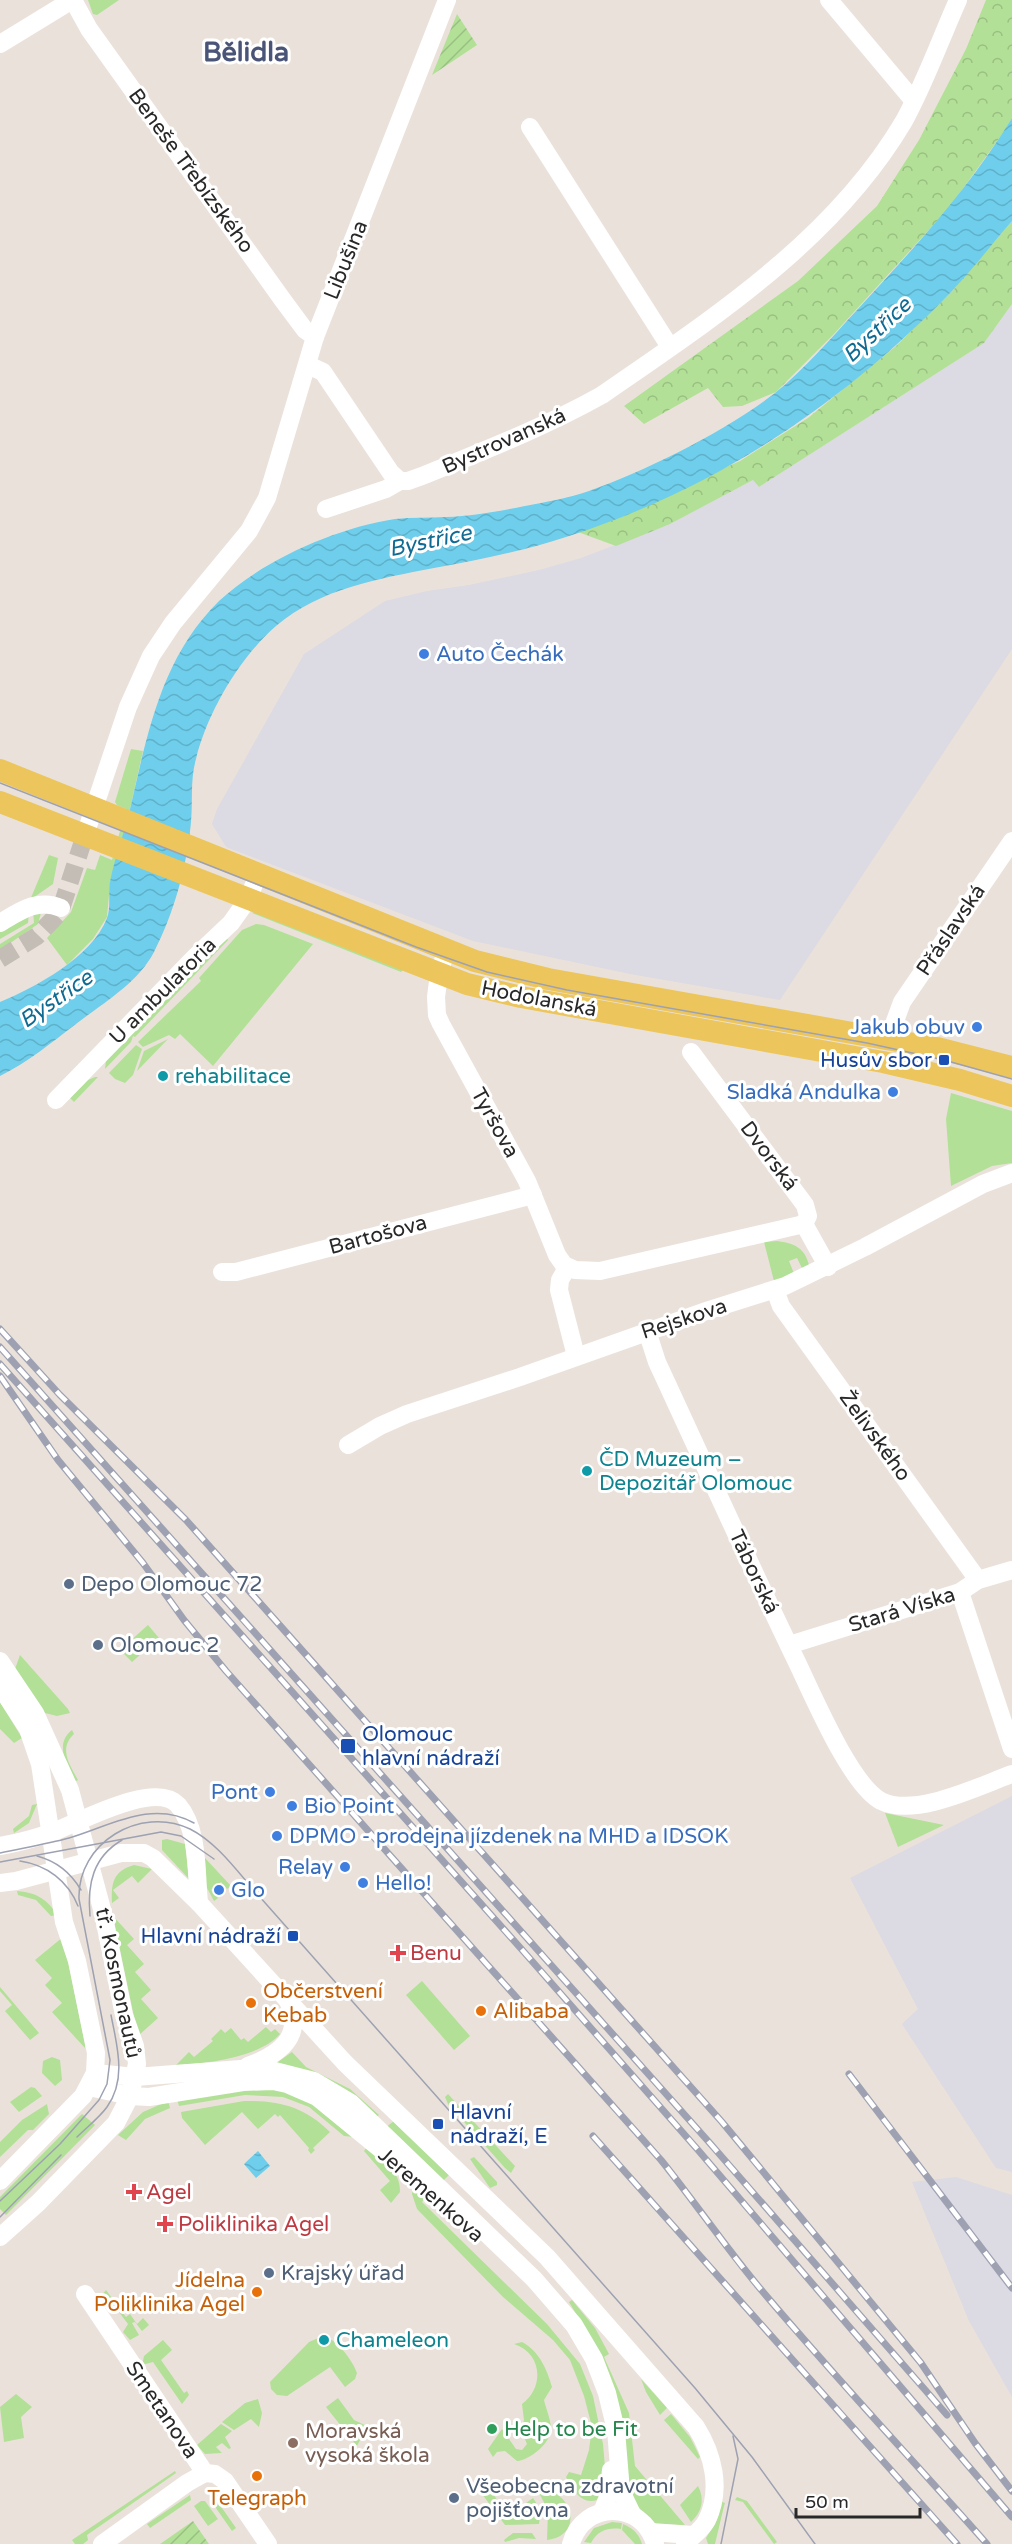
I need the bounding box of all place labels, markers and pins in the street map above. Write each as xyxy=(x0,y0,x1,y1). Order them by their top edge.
place label: Auto Čechák xyxy=(436,642,564,667)
marker: Auto Čechák xyxy=(417,647,431,661)
place label: Jakub obuv xyxy=(851,1015,965,1040)
marker: Jakub obuv xyxy=(970,1020,984,1034)
place label: Husův sbor xyxy=(820,1048,932,1073)
marker: Husův sbor xyxy=(937,1053,951,1067)
place label: rehabilitace xyxy=(175,1064,291,1089)
marker: rehabilitace xyxy=(156,1069,170,1083)
place label: Sladká Andulka xyxy=(727,1080,881,1105)
marker: Sladká Andulka xyxy=(886,1085,900,1099)
place label: ČD Muzeum – Depozitář Olomouc xyxy=(599,1447,792,1496)
marker: ČD Muzeum – Depozitář Olomouc xyxy=(580,1464,594,1478)
place label: Depo Olomouc 72 xyxy=(81,1572,262,1597)
marker: Depo Olomouc 72 xyxy=(62,1577,76,1591)
place label: Olomouc 2 xyxy=(110,1633,220,1658)
marker: Olomouc 2 xyxy=(91,1638,105,1652)
place label: Olomouc hlavní nádraží xyxy=(362,1722,500,1771)
marker: Olomouc hlavní nádraží xyxy=(339,1737,357,1755)
place label: Pont xyxy=(211,1780,258,1805)
marker: Pont xyxy=(263,1785,277,1799)
place label: Bio Point xyxy=(304,1794,394,1819)
marker: Bio Point xyxy=(285,1799,299,1813)
place label: DPMO - prodejna jízdenek na MHD a IDSOK xyxy=(289,1824,728,1849)
marker: DPMO - prodejna jízdenek na MHD a IDSOK xyxy=(270,1829,284,1843)
place label: Relay xyxy=(278,1855,333,1880)
marker: Relay xyxy=(338,1860,352,1874)
place label: Hello! xyxy=(375,1871,432,1896)
marker: Hello! xyxy=(356,1876,370,1890)
place label: Glo xyxy=(231,1878,265,1903)
marker: Glo xyxy=(212,1883,226,1897)
place label: Hlavní nádraží xyxy=(141,1924,281,1949)
marker: Hlavní nádraží xyxy=(286,1929,300,1943)
place label: Benu xyxy=(410,1941,462,1966)
marker: Benu xyxy=(391,1946,405,1960)
place label: Občerstvení Kebab xyxy=(263,1979,383,2028)
marker: Občerstvení Kebab xyxy=(244,1996,258,2010)
place label: Alibaba xyxy=(493,1999,569,2024)
marker: Alibaba xyxy=(474,2004,488,2018)
place label: Hlavní nádraží, E xyxy=(450,2100,548,2149)
marker: Hlavní nádraží, E xyxy=(431,2117,445,2131)
place label: Agel xyxy=(146,2180,192,2205)
marker: Agel xyxy=(127,2185,141,2199)
place label: Poliklinika Agel xyxy=(178,2212,329,2237)
marker: Poliklinika Agel xyxy=(156,2215,174,2233)
place label: Krajský úřad xyxy=(281,2261,404,2286)
marker: Krajský úřad xyxy=(262,2266,276,2280)
place label: Jídelna Poliklinika Agel xyxy=(94,2268,245,2317)
marker: Jídelna Poliklinika Agel xyxy=(250,2285,264,2299)
place label: Chameleon xyxy=(336,2328,449,2353)
marker: Chameleon xyxy=(317,2333,331,2347)
place label: Help to be Fit xyxy=(504,2417,638,2442)
place label: Moravská vysoká škola xyxy=(305,2419,430,2468)
marker: Help to be Fit xyxy=(485,2422,499,2436)
marker: Moravská vysoká škola xyxy=(286,2436,300,2450)
marker: Telegraph xyxy=(250,2469,264,2483)
place label: Všeobecna zdravotní pojišťovna xyxy=(466,2474,674,2523)
place label: Telegraph xyxy=(207,2486,307,2511)
marker: Všeobecna zdravotní pojišťovna xyxy=(447,2491,461,2505)

